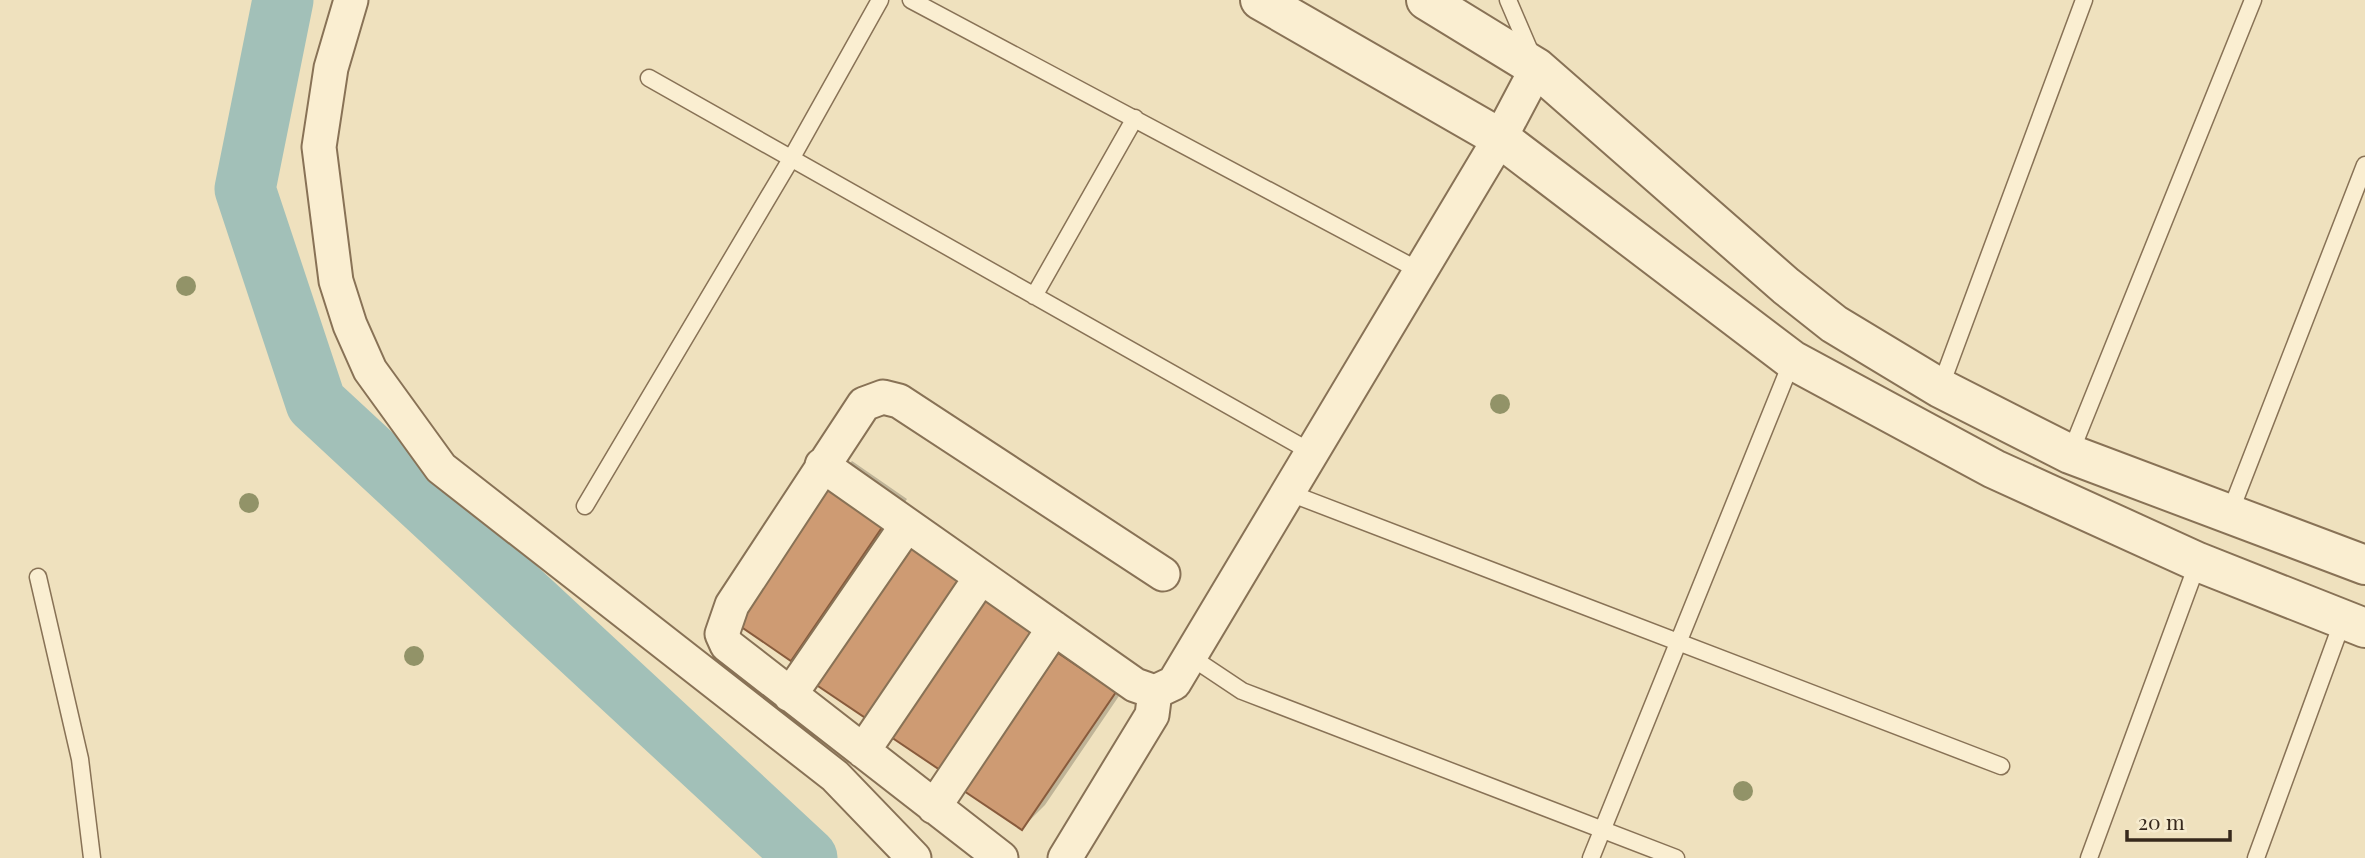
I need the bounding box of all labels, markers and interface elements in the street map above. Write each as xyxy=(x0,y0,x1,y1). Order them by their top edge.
scale bar xyxy=(2127,798,2230,842)
text: 20 m xyxy=(2138,807,2185,835)

